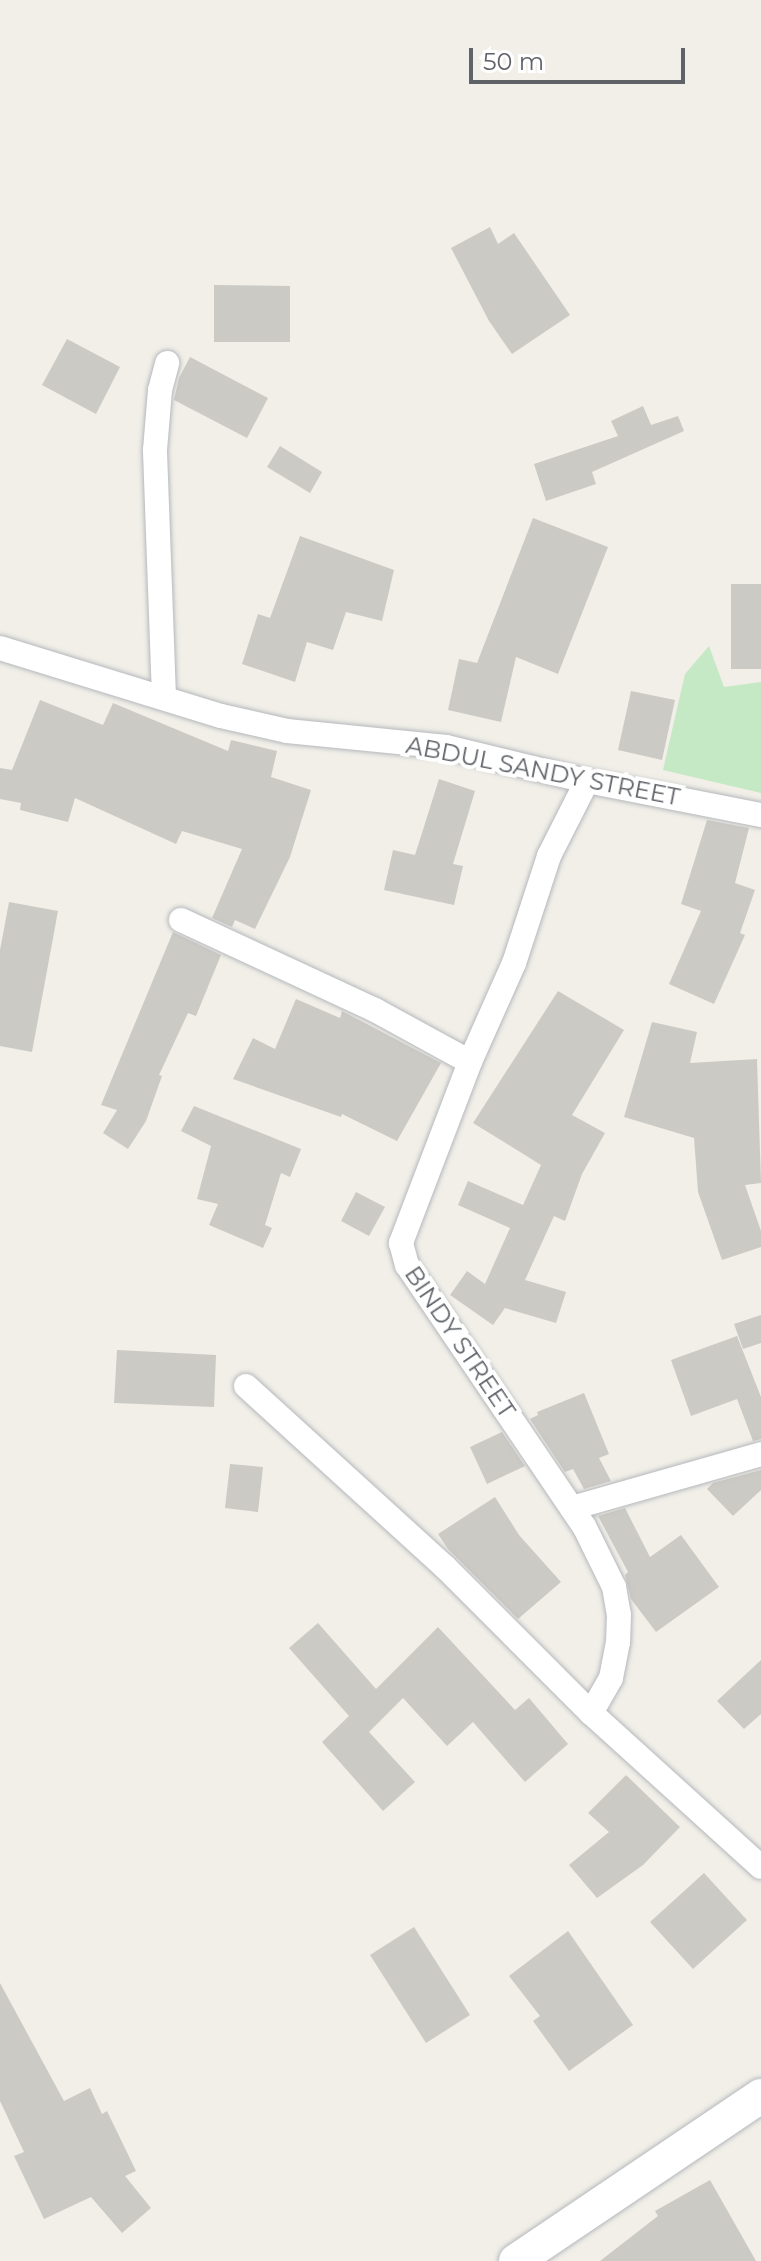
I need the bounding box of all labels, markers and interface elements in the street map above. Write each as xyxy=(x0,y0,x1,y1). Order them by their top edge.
scale bar xyxy=(473,32,689,82)
text: 50 m xyxy=(483,47,544,76)
street label: ABDUL SANDY STREET xyxy=(404,730,682,812)
street label: BINDY STREET xyxy=(399,1261,521,1423)

